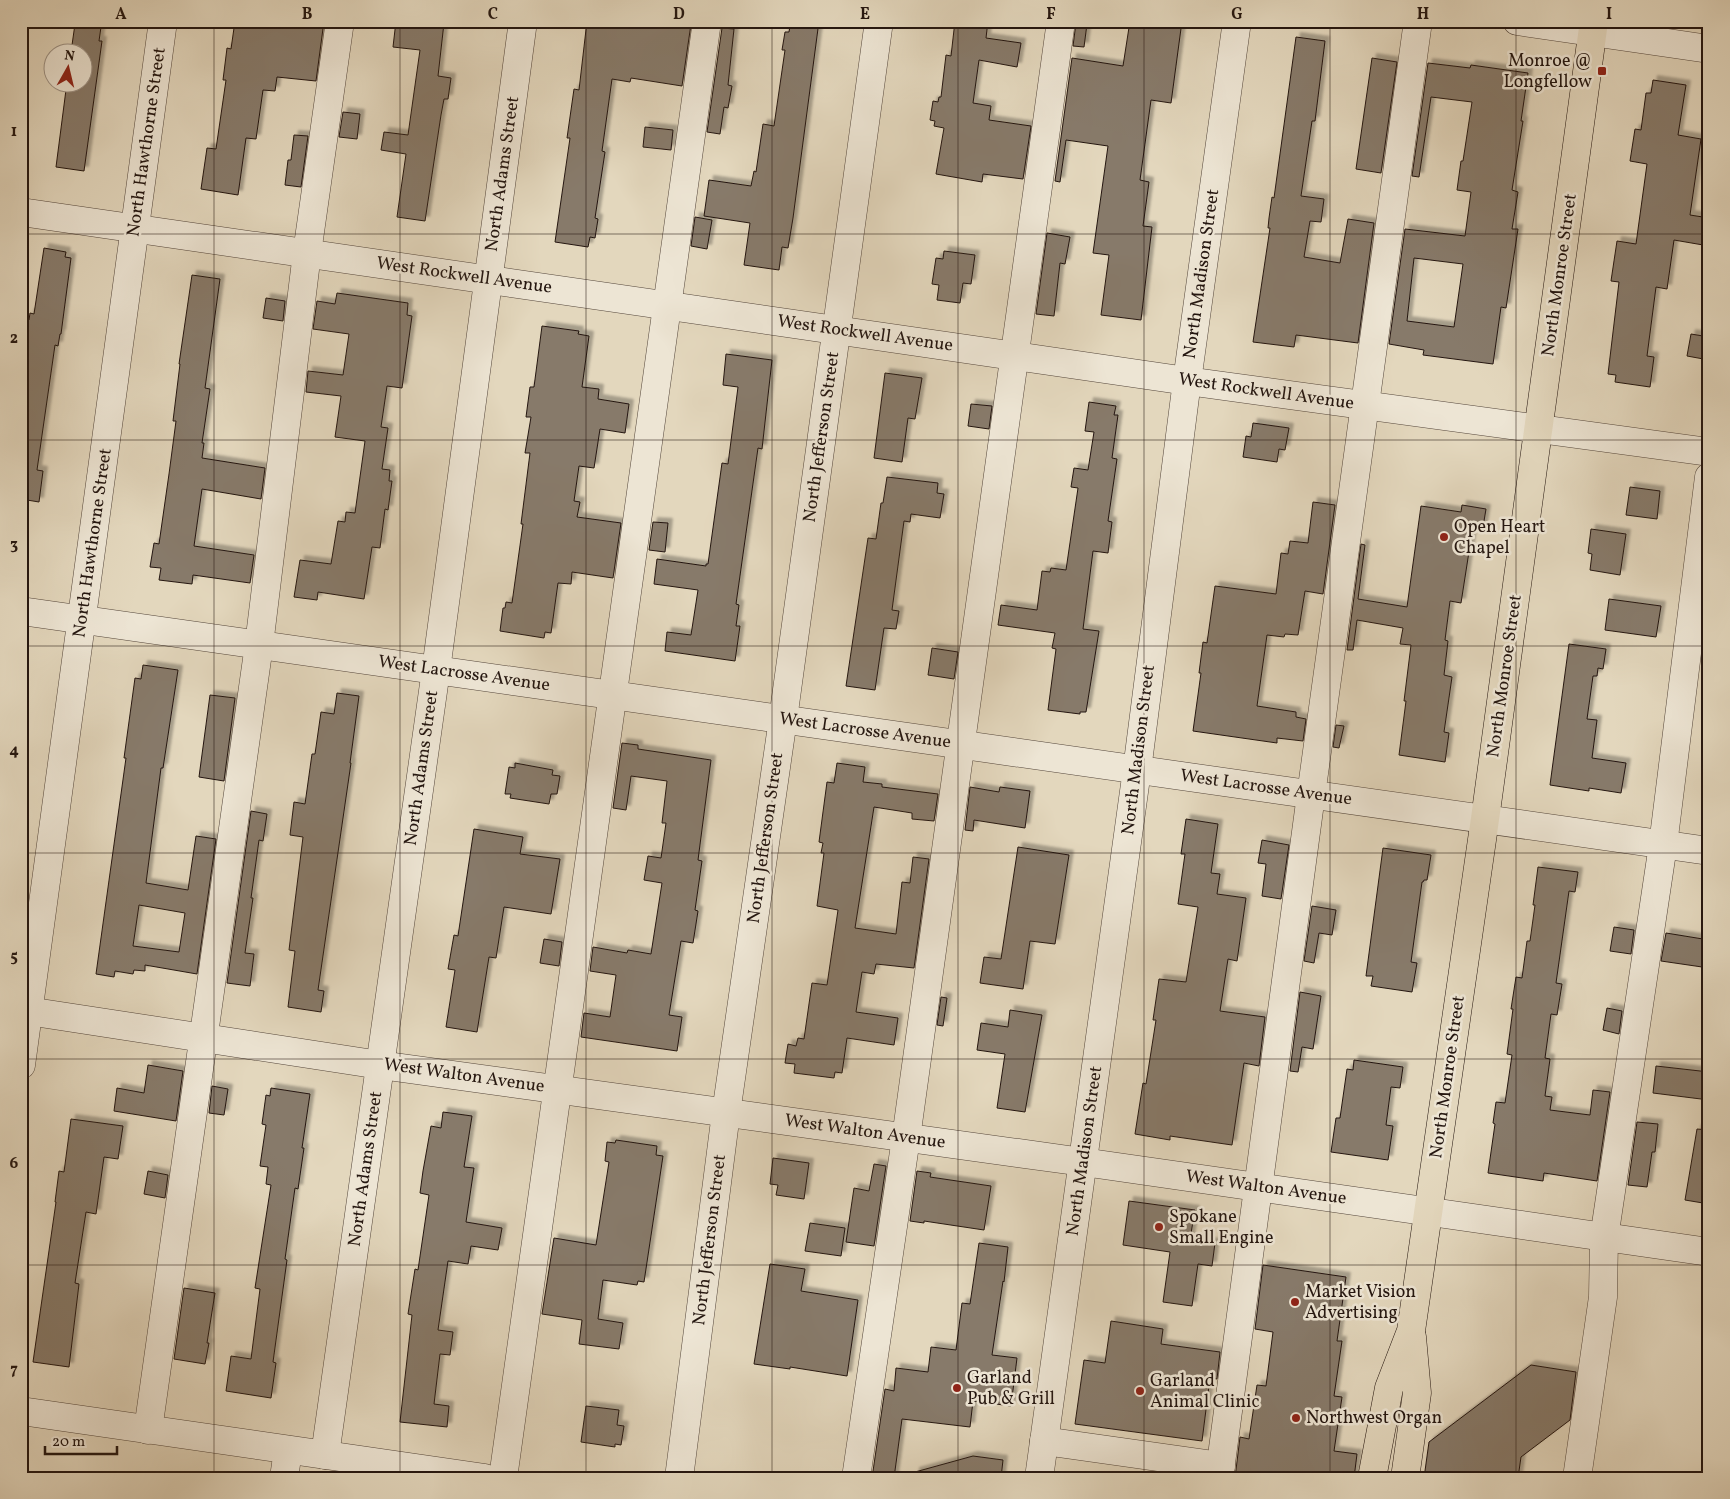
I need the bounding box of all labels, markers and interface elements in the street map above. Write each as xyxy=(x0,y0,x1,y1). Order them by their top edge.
text: A xyxy=(115,4,127,26)
text: B xyxy=(302,4,313,26)
text: C xyxy=(488,4,498,26)
text: D xyxy=(673,4,685,26)
text: E xyxy=(860,4,870,26)
text: F xyxy=(1046,4,1056,26)
text: G xyxy=(1231,4,1243,26)
text: H xyxy=(1417,4,1429,26)
text: I xyxy=(1606,4,1612,26)
north arrow xyxy=(42,42,92,92)
text: N xyxy=(63,46,76,67)
street label: North Hawthorne Street xyxy=(121,46,173,238)
place label: Monroe @ Longfellow xyxy=(1504,49,1592,95)
marker: Monroe @ Longfellow xyxy=(1596,65,1608,77)
street label: North Adams Street xyxy=(480,95,526,253)
text: 1 xyxy=(11,121,17,143)
street label: North Madison Street xyxy=(1178,187,1226,361)
street label: North Monroe Street xyxy=(1536,192,1584,358)
street label: West Rockwell Avenue xyxy=(375,251,553,301)
street label: West Rockwell Avenue xyxy=(776,309,954,359)
text: 2 xyxy=(10,328,18,350)
street label: North Jefferson Street xyxy=(798,350,846,524)
street label: West Rockwell Avenue xyxy=(1177,367,1355,417)
street label: North Hawthorne Street xyxy=(67,447,119,639)
place label: Open Heart Chapel xyxy=(1454,515,1545,561)
marker: Open Heart Chapel xyxy=(1438,531,1450,543)
text: 3 xyxy=(10,534,18,556)
street label: North Monroe Street xyxy=(1481,593,1529,759)
street label: West Lacrosse Avenue xyxy=(376,650,552,698)
street label: North Madison Street xyxy=(1116,664,1162,836)
street label: North Adams Street xyxy=(399,689,445,847)
street label: West Lacrosse Avenue xyxy=(777,707,953,755)
text: 4 xyxy=(9,740,19,762)
street label: North Jefferson Street xyxy=(742,751,790,925)
street label: West Lacrosse Avenue xyxy=(1178,764,1354,812)
text: 5 xyxy=(10,946,18,968)
street label: North Monroe Street xyxy=(1424,994,1472,1160)
street label: West Walton Avenue xyxy=(382,1052,546,1100)
street label: North Madison Street xyxy=(1061,1064,1109,1238)
street label: North Adams Street xyxy=(343,1090,389,1248)
street label: West Walton Avenue xyxy=(783,1108,947,1156)
text: 6 xyxy=(10,1153,19,1175)
street label: North Jefferson Street xyxy=(687,1153,733,1327)
street label: West Walton Avenue xyxy=(1184,1164,1348,1212)
place label: Spokane Small Engine xyxy=(1169,1205,1274,1251)
marker: Spokane Small Engine xyxy=(1153,1221,1165,1233)
place label: Market Vision Advertising xyxy=(1305,1280,1416,1326)
marker: Market Vision Advertising xyxy=(1289,1296,1301,1308)
text: 7 xyxy=(10,1359,18,1381)
place label: Garland Pub & Grill xyxy=(967,1366,1055,1412)
place label: Garland Animal Clinic xyxy=(1150,1369,1259,1415)
marker: Garland Pub & Grill xyxy=(951,1382,963,1394)
marker: Garland Animal Clinic xyxy=(1134,1385,1146,1397)
place label: Northwest Organ xyxy=(1306,1406,1443,1431)
marker: Northwest Organ xyxy=(1290,1412,1302,1424)
scale bar xyxy=(45,1424,118,1456)
text: 20 m xyxy=(52,1432,85,1453)

